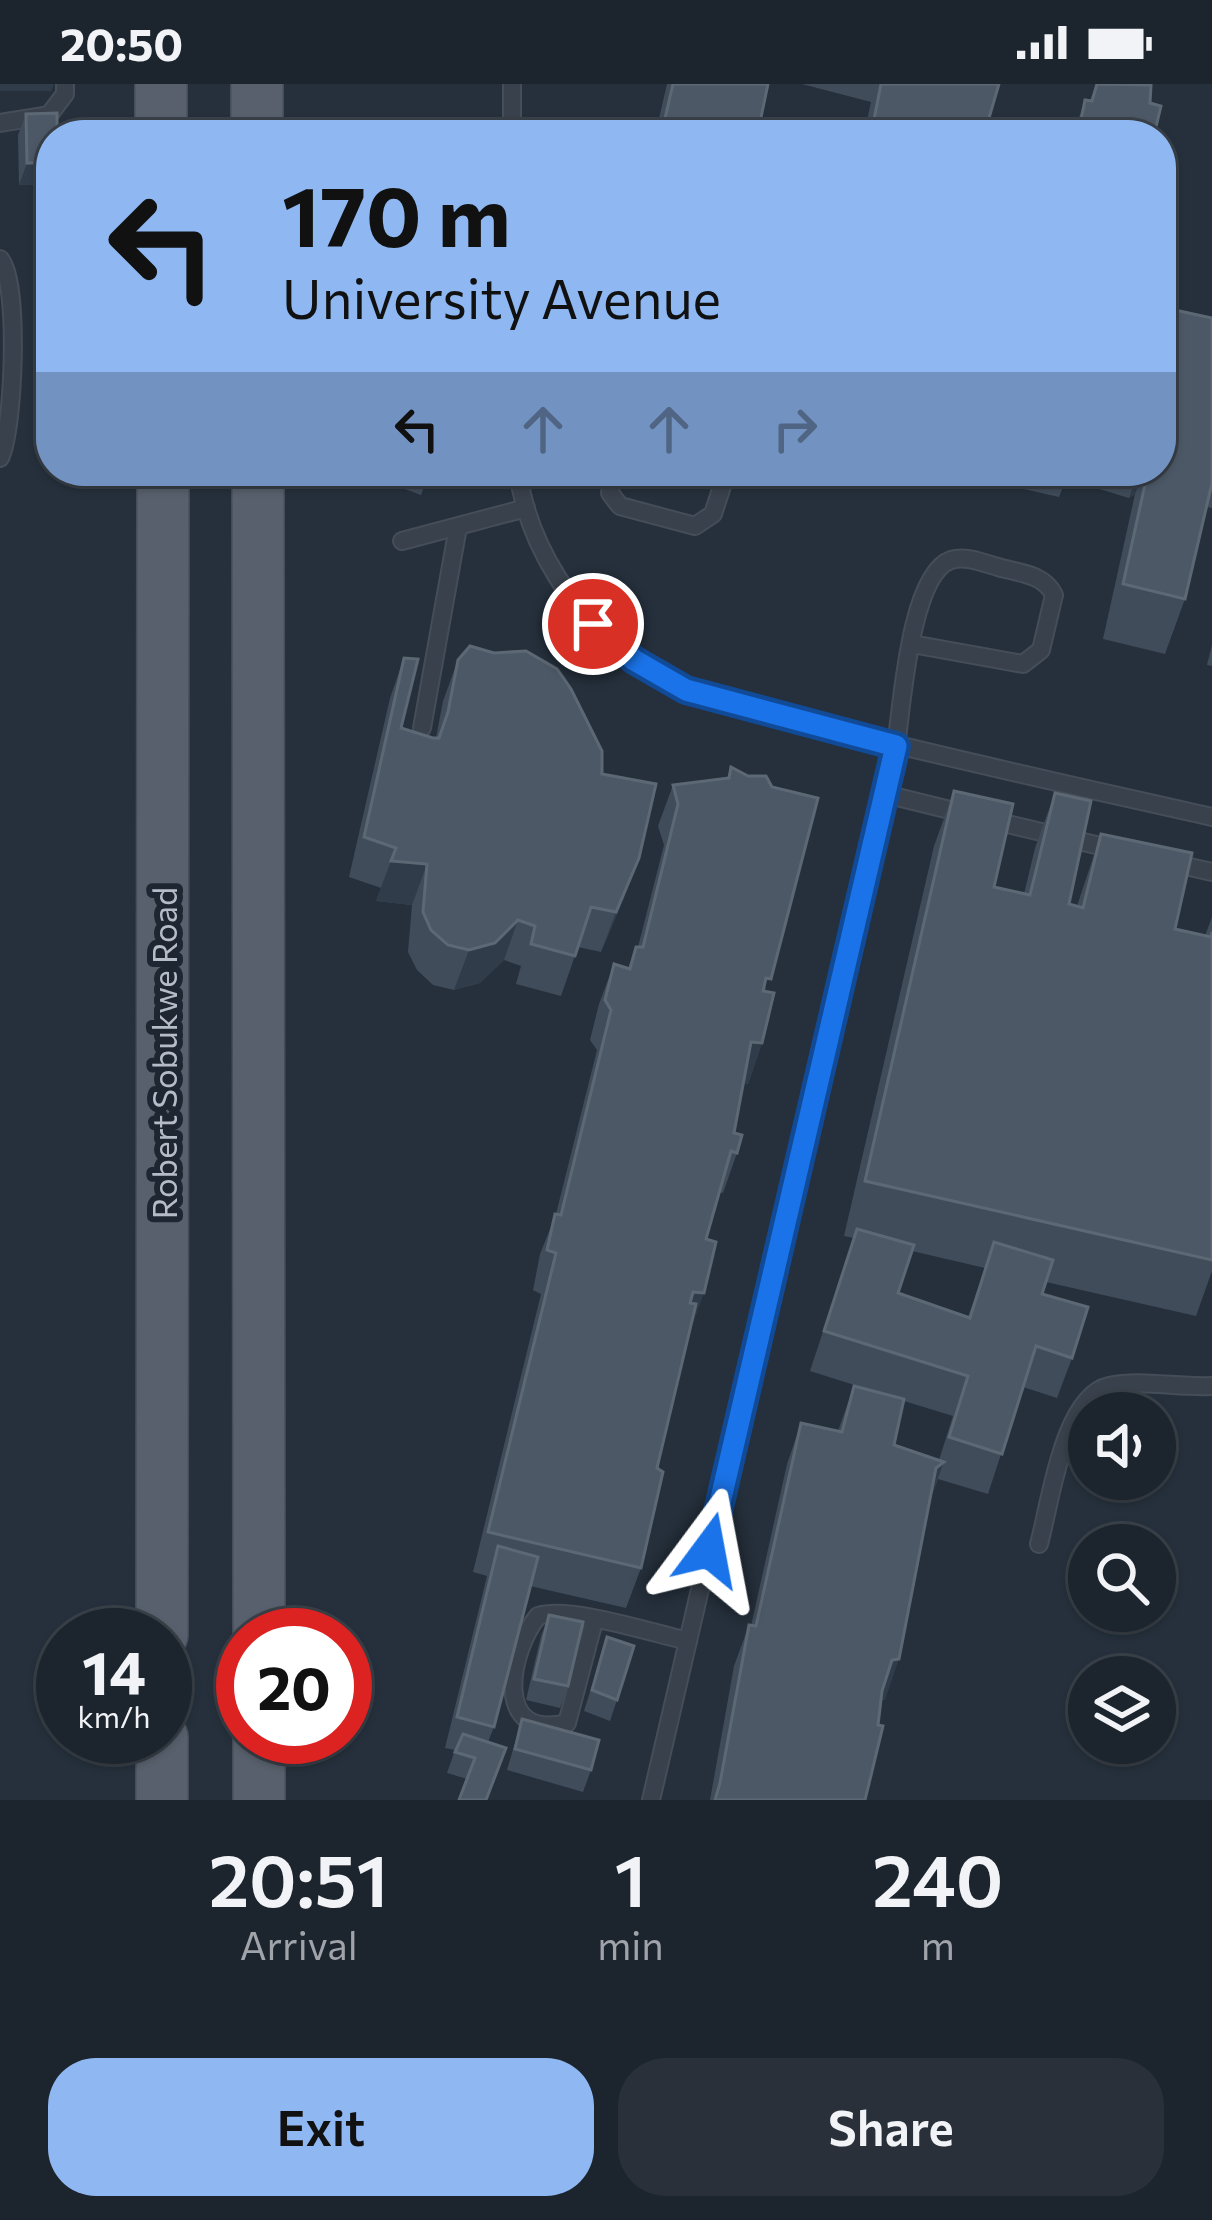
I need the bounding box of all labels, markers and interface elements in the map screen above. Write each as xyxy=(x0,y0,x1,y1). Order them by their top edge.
text: 20:50 xyxy=(60,15,183,70)
text: 170 m xyxy=(282,162,511,264)
icon: left xyxy=(84,168,240,324)
text: University Avenue xyxy=(282,264,721,330)
icon: left xyxy=(384,396,450,462)
icon: ahead xyxy=(510,396,576,462)
icon: ahead xyxy=(636,396,702,462)
icon: right xyxy=(762,396,828,462)
pin xyxy=(542,573,644,675)
icon: arrive xyxy=(560,591,626,657)
street label: Robert Sobukwe Road xyxy=(143,887,184,1219)
map controls xyxy=(1068,1392,1176,1764)
button: sound xyxy=(1068,1392,1176,1500)
position arrow xyxy=(646,1487,772,1613)
button: search xyxy=(1068,1524,1176,1632)
speed limit sign: 20 xyxy=(216,1608,372,1764)
text: 14 xyxy=(82,1634,146,1707)
button: layers xyxy=(1068,1656,1176,1764)
text: km/h xyxy=(78,1697,150,1734)
text: 20:51 xyxy=(209,1834,389,1922)
text: 1 xyxy=(614,1834,646,1922)
text: 240 xyxy=(872,1834,1003,1922)
text: Arrival xyxy=(240,1920,358,1968)
text: min xyxy=(597,1920,664,1968)
text: m xyxy=(921,1920,955,1968)
button: Exit xyxy=(48,2058,594,2196)
button: Share xyxy=(618,2058,1164,2196)

